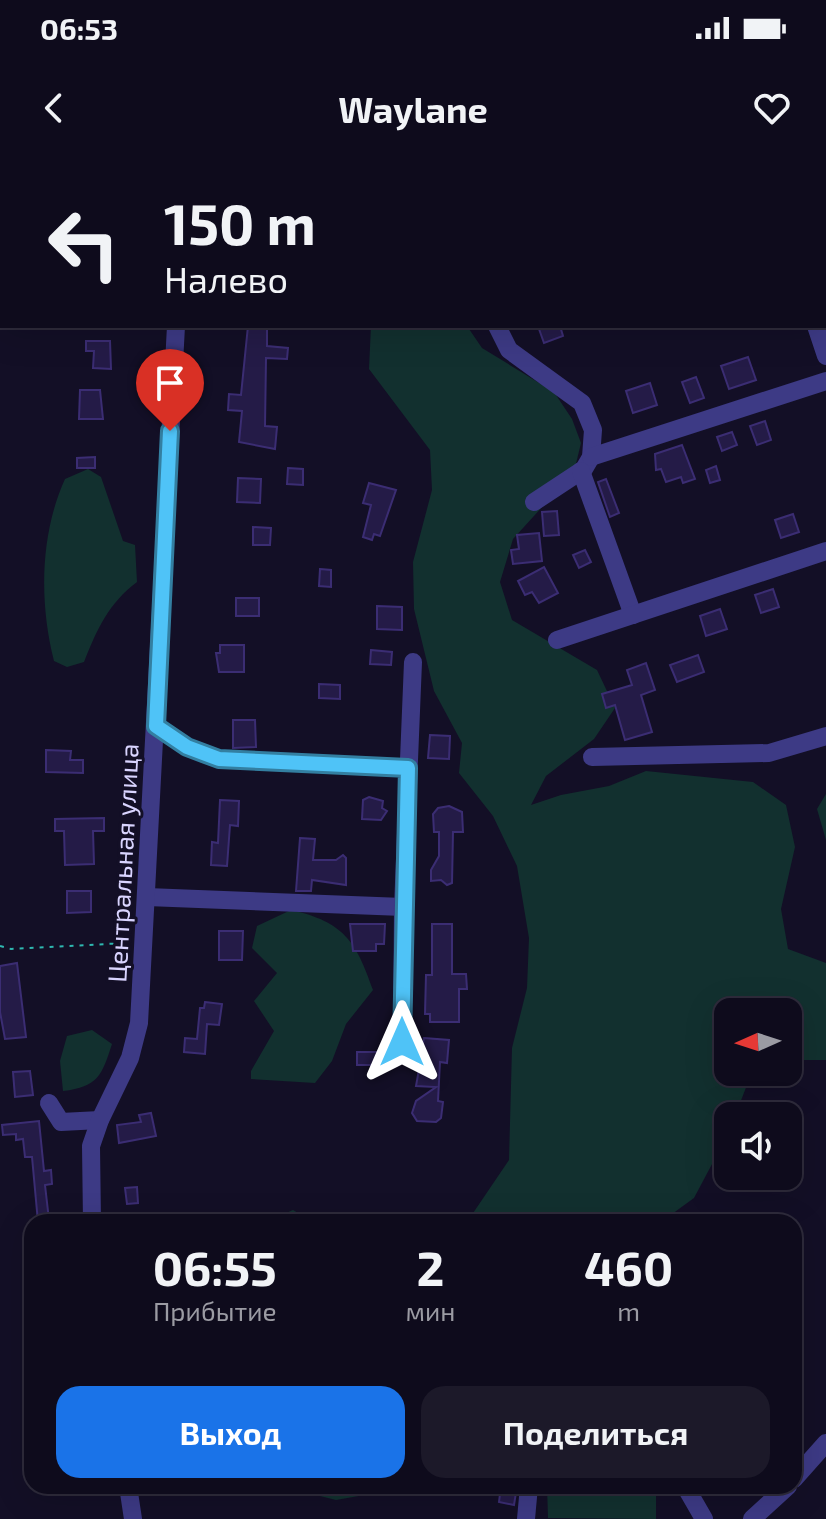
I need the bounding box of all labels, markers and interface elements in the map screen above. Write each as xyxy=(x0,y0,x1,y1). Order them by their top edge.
text: 06:53 xyxy=(40,10,118,46)
icon: back xyxy=(32,86,76,130)
icon: heart xyxy=(750,86,794,130)
text: Waylane xyxy=(338,87,488,130)
text: 150 m xyxy=(164,189,316,256)
icon: left xyxy=(32,192,136,296)
text: Налево xyxy=(164,257,288,300)
pin xyxy=(136,349,204,431)
icon: arrive xyxy=(148,361,192,405)
street label: Центральная улица xyxy=(100,743,145,983)
north arrow xyxy=(714,998,802,1086)
map controls xyxy=(714,998,802,1190)
position arrow xyxy=(360,1000,444,1084)
button: sound xyxy=(714,1102,802,1190)
text: 06:55 xyxy=(153,1238,277,1296)
text: 2 xyxy=(416,1238,444,1296)
text: 460 xyxy=(584,1238,673,1296)
text: Прибытие xyxy=(153,1295,276,1326)
text: мин xyxy=(405,1295,455,1326)
text: m xyxy=(617,1295,640,1326)
button: Выход xyxy=(56,1386,405,1478)
button: Поделиться xyxy=(421,1386,770,1478)

